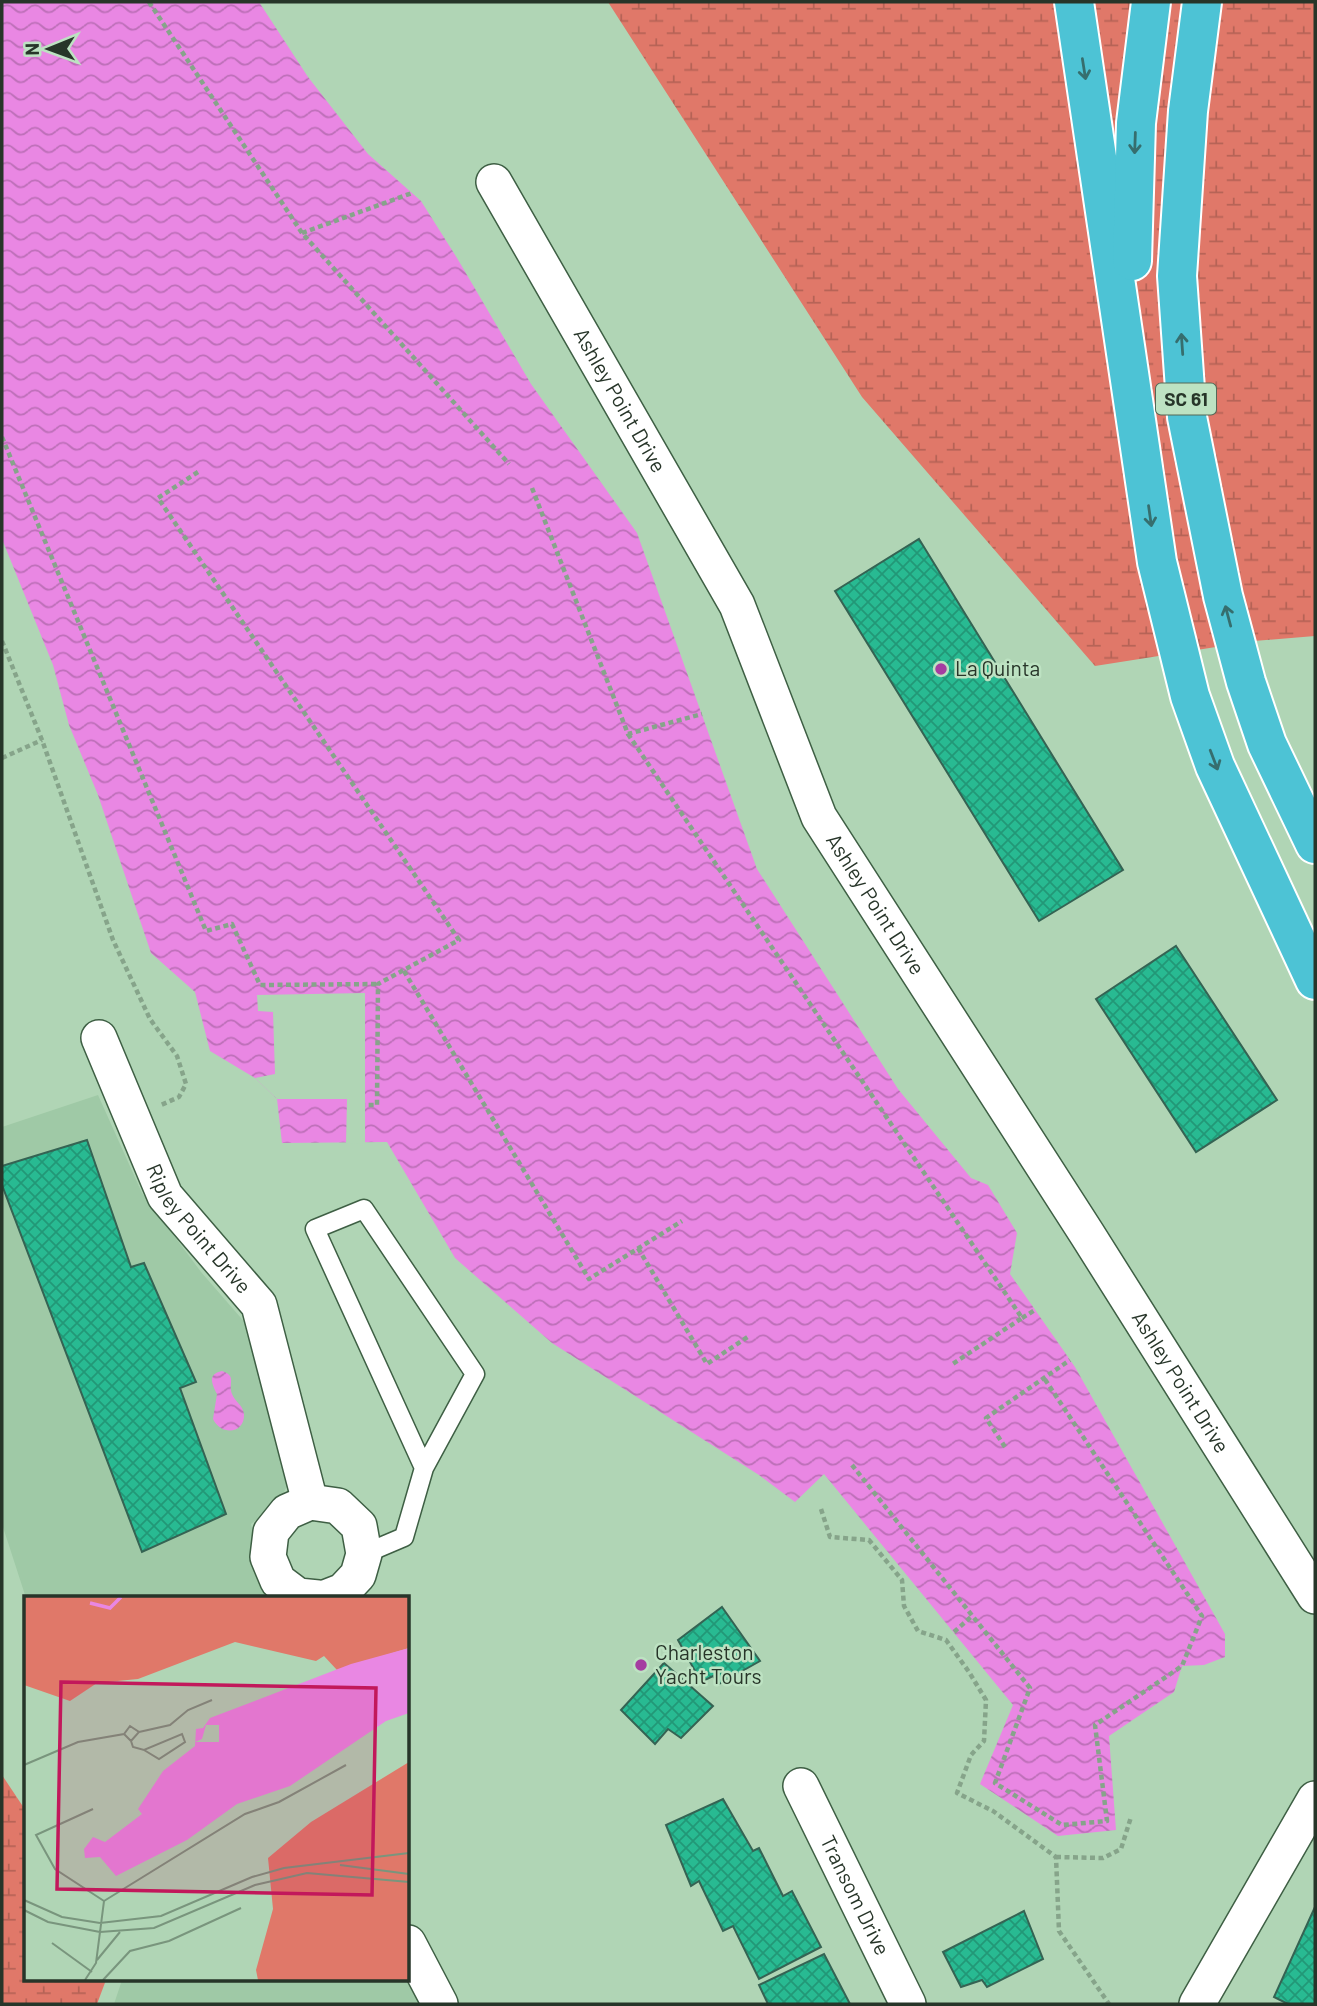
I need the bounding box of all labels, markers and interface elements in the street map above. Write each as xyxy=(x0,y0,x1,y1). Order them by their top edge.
north arrow xyxy=(14,14,84,84)
text: N xyxy=(20,43,43,56)
one-way arrow xyxy=(1078,57,1091,80)
one-way arrow xyxy=(1129,131,1142,154)
street label: Ashley Point Drive xyxy=(569,323,672,477)
one-way arrow xyxy=(1175,333,1188,356)
road number: SC 61 xyxy=(1156,384,1216,414)
one-way arrow xyxy=(1144,505,1157,527)
one-way arrow xyxy=(1221,605,1234,627)
place label: La Quinta xyxy=(955,655,1040,680)
marker: La Quinta xyxy=(933,661,949,677)
one-way arrow xyxy=(1208,749,1221,770)
street label: Ashley Point Drive xyxy=(822,828,931,979)
street label: Ripley Point Drive xyxy=(142,1160,257,1298)
street label: Ashley Point Drive xyxy=(1128,1306,1236,1457)
inset map xyxy=(24,1596,410,1982)
place label: Charleston Yacht Tours xyxy=(655,1639,762,1688)
marker: Charleston Yacht Tours xyxy=(633,1657,649,1673)
street label: Transom Drive xyxy=(816,1831,896,1959)

